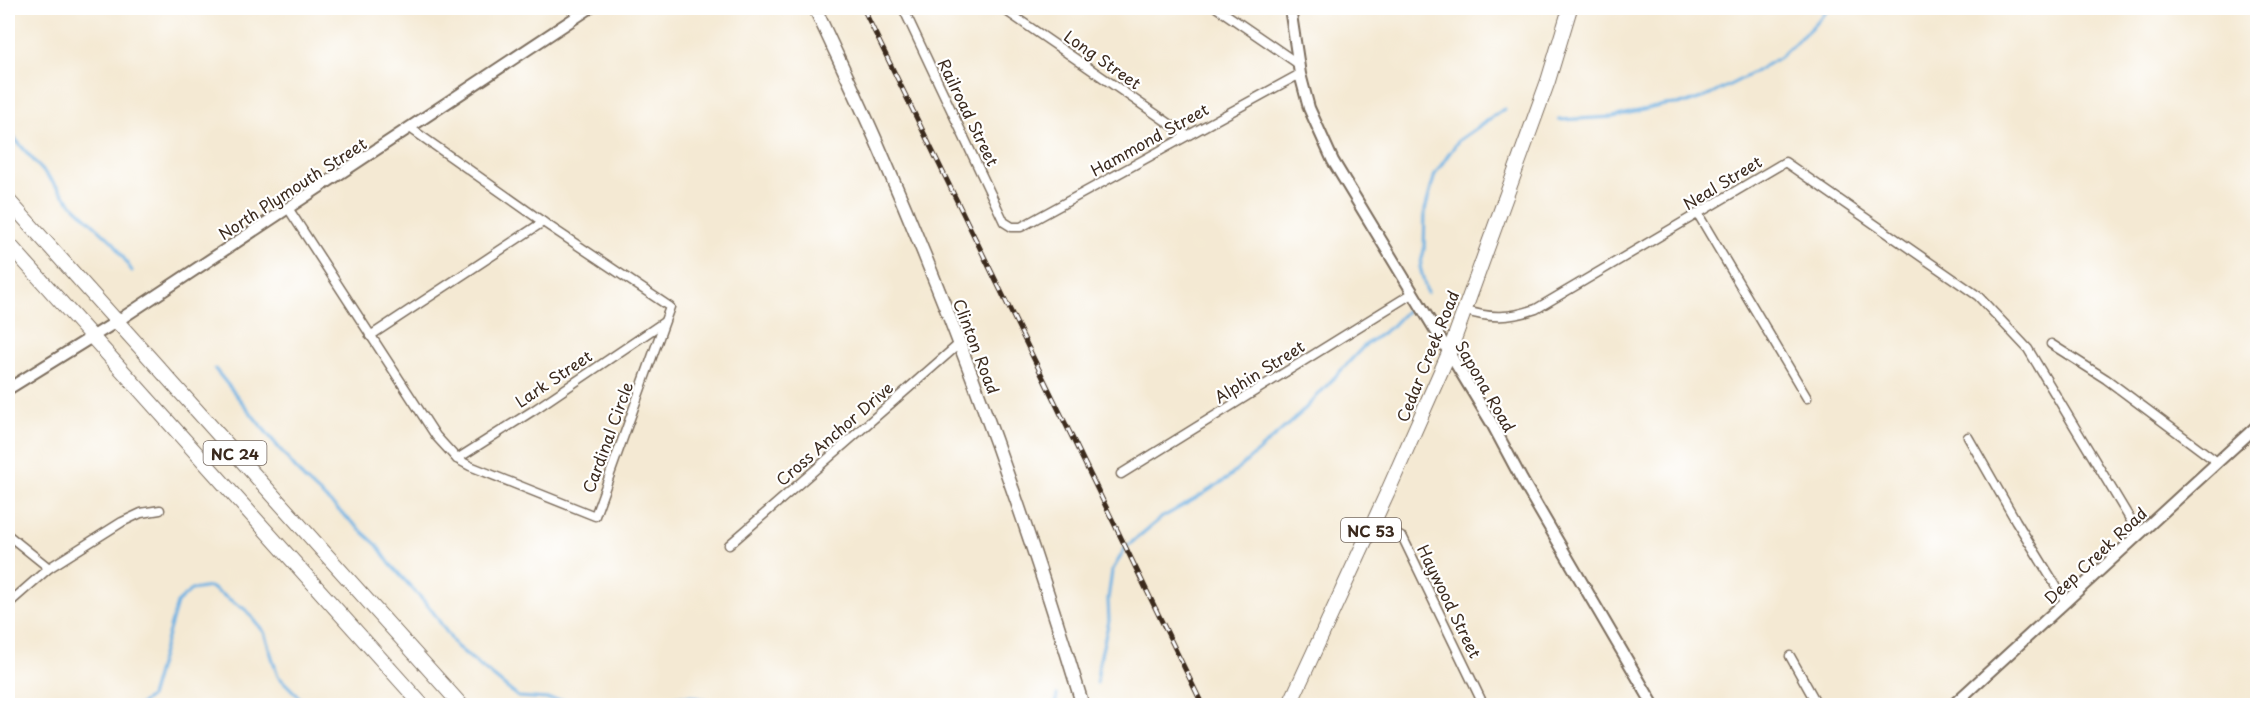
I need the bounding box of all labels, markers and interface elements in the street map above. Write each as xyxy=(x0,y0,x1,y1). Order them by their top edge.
street label: Long Street xyxy=(1060,24,1147,95)
street label: Railroad Street xyxy=(933,54,1006,170)
street label: Hammond Street xyxy=(1086,97,1212,181)
street label: North Plymouth Street xyxy=(213,131,371,245)
street label: Neal Street xyxy=(1678,149,1766,215)
street label: Cedar Creek Road xyxy=(1390,287,1464,425)
street label: Clinton Road xyxy=(948,295,1006,397)
street label: Alphin Street xyxy=(1209,333,1309,408)
street label: Sapona Road xyxy=(1450,336,1522,436)
street label: Lark Street xyxy=(510,343,596,413)
street label: Cross Anchor Drive xyxy=(770,375,898,491)
street label: Cardinal Circle xyxy=(576,378,638,496)
road number: NC 24 xyxy=(204,441,266,465)
street label: Deep Creek Road xyxy=(2038,501,2152,609)
road number: NC 53 xyxy=(1341,518,1401,542)
street label: Haywood Street xyxy=(1412,540,1488,662)

